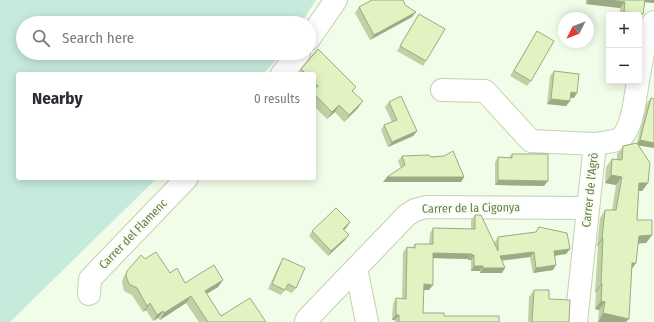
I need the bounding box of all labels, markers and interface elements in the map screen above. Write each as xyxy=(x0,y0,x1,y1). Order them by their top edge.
north arrow xyxy=(558,12,594,48)
map controls xyxy=(606,12,642,84)
button: + xyxy=(606,12,642,48)
search box xyxy=(16,16,316,60)
icon: search xyxy=(30,27,52,49)
text: Search here xyxy=(62,29,134,47)
button: − xyxy=(606,48,642,84)
text: Nearby xyxy=(32,88,83,109)
text: 0 results xyxy=(254,91,300,106)
street label: Carrer de l'Agrò xyxy=(579,152,601,228)
street label: Carrer del Flamenc xyxy=(96,196,170,272)
street label: Carrer de la Cigonya xyxy=(422,200,520,216)

